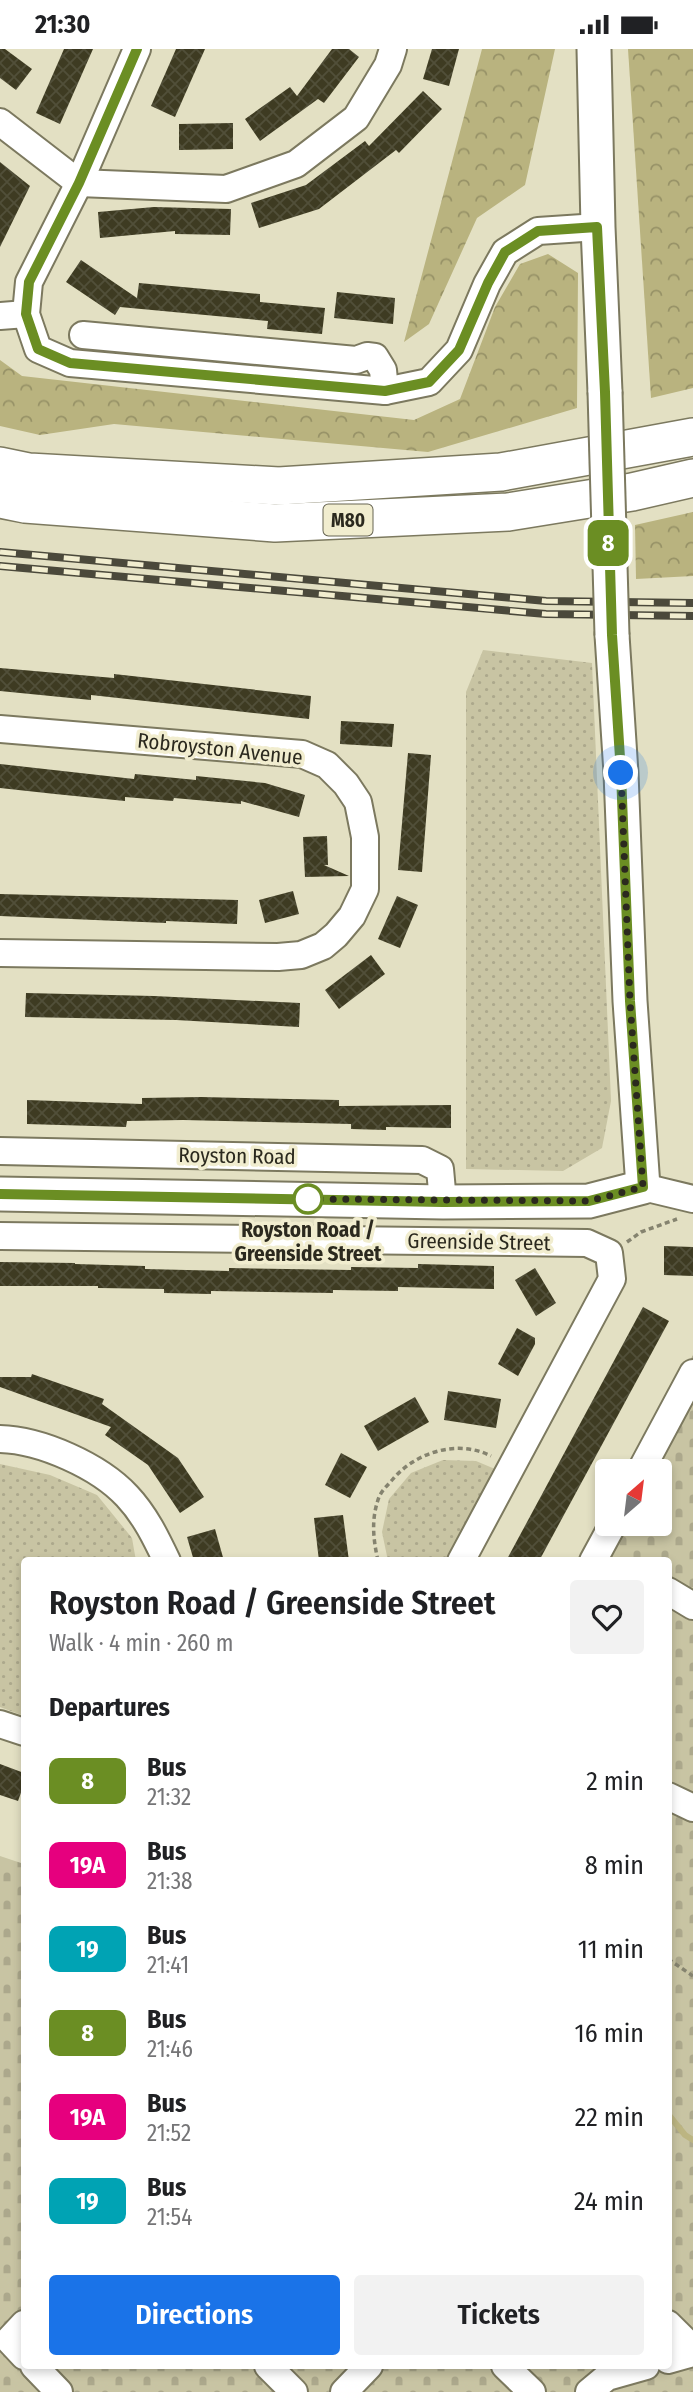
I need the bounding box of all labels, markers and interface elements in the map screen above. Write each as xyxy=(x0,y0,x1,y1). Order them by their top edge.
text: 21:30 xyxy=(35,9,90,40)
road number: M80 xyxy=(324,505,372,535)
line badge: 8 xyxy=(585,520,631,566)
text: 8 xyxy=(602,529,614,557)
street label: Robroyston Avenue xyxy=(136,727,304,771)
your location xyxy=(603,755,638,790)
street label: Royston Road xyxy=(178,1142,296,1170)
marker: Royston Road / Greenside Street xyxy=(293,1184,323,1214)
place label: Royston Road / Greenside Street xyxy=(235,1217,382,1267)
street label: Greenside Street xyxy=(407,1228,551,1256)
north arrow xyxy=(595,1459,672,1537)
map controls xyxy=(595,1459,672,1536)
button: heart xyxy=(570,1580,644,1654)
text: Royston Road / Greenside Street xyxy=(49,1583,495,1623)
text: Walk · 4 min · 260 m xyxy=(49,1629,234,1657)
text: Departures xyxy=(49,1692,170,1723)
text: Bus xyxy=(147,1752,186,1783)
text: 2 min xyxy=(586,1766,644,1797)
text: 8 xyxy=(81,1767,94,1795)
text: 21:32 xyxy=(147,1783,191,1811)
text: Bus xyxy=(147,1836,186,1867)
text: 8 min xyxy=(585,1850,644,1881)
text: 19A xyxy=(70,1851,105,1879)
text: 21:38 xyxy=(147,1867,193,1895)
text: Bus xyxy=(147,1920,186,1951)
text: 11 min xyxy=(578,1934,644,1965)
text: 19 xyxy=(76,1935,99,1963)
text: 21:41 xyxy=(147,1951,189,1979)
text: Bus xyxy=(147,2004,186,2035)
text: 16 min xyxy=(575,2018,644,2049)
text: 8 xyxy=(81,2019,94,2047)
text: 21:46 xyxy=(147,2035,193,2063)
text: Bus xyxy=(147,2088,186,2119)
text: 22 min xyxy=(575,2102,644,2133)
text: 19A xyxy=(70,2103,105,2131)
text: 21:52 xyxy=(147,2119,191,2147)
text: Bus xyxy=(147,2172,186,2203)
text: 24 min xyxy=(574,2186,644,2217)
text: 19 xyxy=(76,2187,99,2215)
text: 21:54 xyxy=(147,2203,192,2231)
button: Directions xyxy=(49,2275,340,2355)
button: Tickets xyxy=(354,2275,644,2355)

